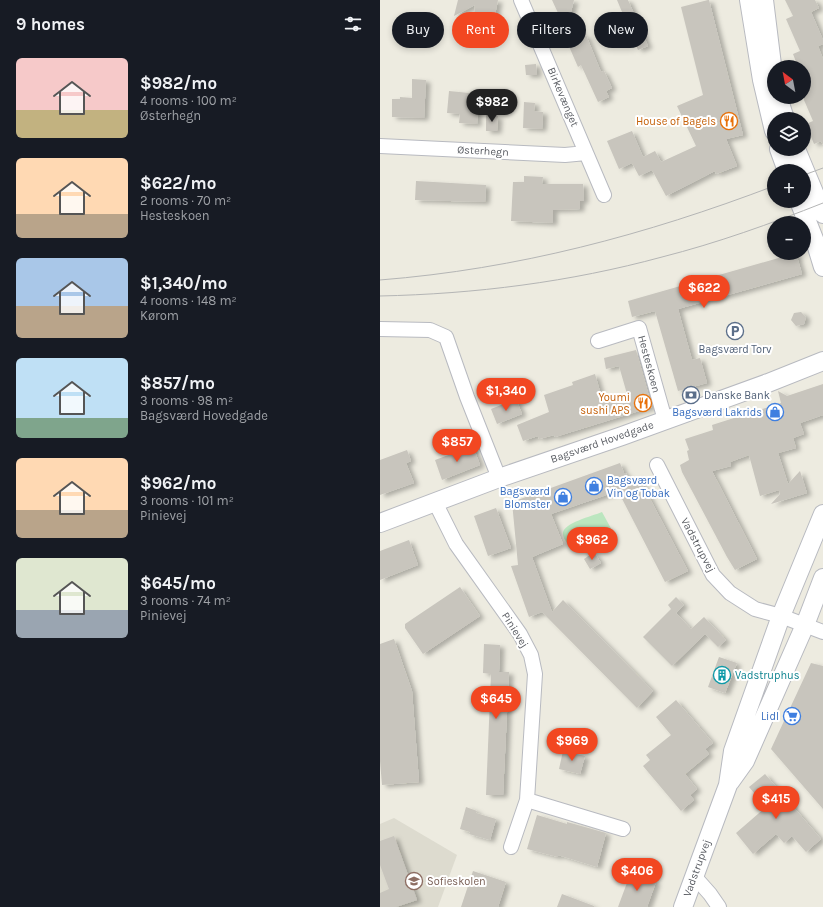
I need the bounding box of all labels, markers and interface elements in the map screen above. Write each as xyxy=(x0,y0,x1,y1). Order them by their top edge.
chip: Buy xyxy=(392,12,444,48)
chip: Rent xyxy=(452,12,509,48)
chip: Filters xyxy=(517,12,586,48)
chip: New xyxy=(594,12,648,48)
icon: filters xyxy=(342,13,364,35)
text: 9 homes xyxy=(16,14,85,34)
north arrow xyxy=(767,60,811,104)
map controls xyxy=(767,60,811,260)
street label: Birkevænget xyxy=(545,65,581,129)
text: $982/mo xyxy=(140,73,217,93)
icon: home xyxy=(48,74,96,122)
pin: $982 xyxy=(468,89,516,123)
text: 4 rooms · 100 m² xyxy=(140,93,237,108)
text: $982 xyxy=(475,94,509,109)
text: Østerhegn xyxy=(140,108,201,123)
restaurant icon: House of Bagels xyxy=(719,111,739,131)
button: layers xyxy=(767,112,811,156)
place label: House of Bagels xyxy=(636,115,716,128)
street label: Østerhegn xyxy=(457,143,509,159)
button: + xyxy=(767,164,811,208)
text: $622/mo xyxy=(140,173,216,193)
icon: home xyxy=(48,174,96,222)
text: 2 rooms · 70 m² xyxy=(140,193,231,208)
text: Hesteskoen xyxy=(140,208,210,223)
button: − xyxy=(767,216,811,260)
text: $1,340/mo xyxy=(140,273,227,293)
icon: home xyxy=(48,274,96,322)
pin: $622 xyxy=(680,275,728,309)
text: $622 xyxy=(688,280,720,295)
text: 4 rooms · 148 m² xyxy=(140,293,237,308)
text: Kørom xyxy=(140,308,179,323)
parking icon: Bagsværd Torv xyxy=(725,321,745,341)
street label: Hesteskoen xyxy=(635,334,663,394)
place label: Bagsværd Torv xyxy=(699,343,772,356)
text: $857/mo xyxy=(140,373,215,393)
icon: home xyxy=(48,374,96,422)
pin: $1,340 xyxy=(473,378,539,412)
text: $1,340 xyxy=(486,383,526,398)
bank icon: Danske Bank xyxy=(681,385,701,405)
place label: Danske Bank xyxy=(704,389,770,402)
place label: Youmi sushi APS xyxy=(580,391,630,417)
text: 3 rooms · 98 m² xyxy=(140,393,233,408)
restaurant icon: Youmi sushi APS xyxy=(633,393,653,413)
shop icon: Bagsværd Lakrids xyxy=(765,402,785,422)
place label: Bagsværd Lakrids xyxy=(672,406,762,419)
text: Bagsværd Hovedgade xyxy=(140,408,268,423)
street label: Bagsværd Hovedgade xyxy=(549,418,656,466)
pin: $857 xyxy=(433,429,481,463)
text: $857 xyxy=(441,434,473,449)
text: $962/mo xyxy=(140,473,216,493)
icon: home xyxy=(48,474,96,522)
place label: Bagsværd Vin og Tobak xyxy=(607,474,670,500)
shop icon: Bagsværd Vin og Tobak xyxy=(584,476,604,496)
place label: Bagsværd Blomster xyxy=(500,485,550,511)
shop icon: Bagsværd Blomster xyxy=(553,487,573,507)
text: 3 rooms · 101 m² xyxy=(140,493,234,508)
text: Pinievej xyxy=(140,508,187,523)
street label: Vadstrupvej xyxy=(678,515,718,575)
pin: $962 xyxy=(568,527,616,561)
text: $962 xyxy=(576,532,608,547)
text: $645/mo xyxy=(140,573,216,593)
icon: home xyxy=(48,574,96,622)
text: 3 rooms · 74 m² xyxy=(140,593,231,608)
text: Pinievej xyxy=(140,608,187,623)
street label: Pinievej xyxy=(499,610,531,650)
building icon: Vadstruphus xyxy=(712,665,732,685)
place label: Vadstruphus xyxy=(735,669,800,682)
pin: $645 xyxy=(472,686,520,720)
text: $645 xyxy=(480,691,512,706)
supermarket icon: Lidl xyxy=(782,706,802,726)
place label: Lidl xyxy=(761,710,779,723)
pin: $969 xyxy=(548,728,596,762)
text: $969 xyxy=(556,733,588,748)
pin: $415 xyxy=(752,786,800,820)
text: $415 xyxy=(762,791,790,806)
street label: Vadstrupvej xyxy=(681,838,713,898)
pin: $406 xyxy=(613,858,661,892)
text: $406 xyxy=(621,863,653,878)
school or university icon: Sofieskolen xyxy=(404,871,424,891)
place label: Sofieskolen xyxy=(427,875,486,888)

